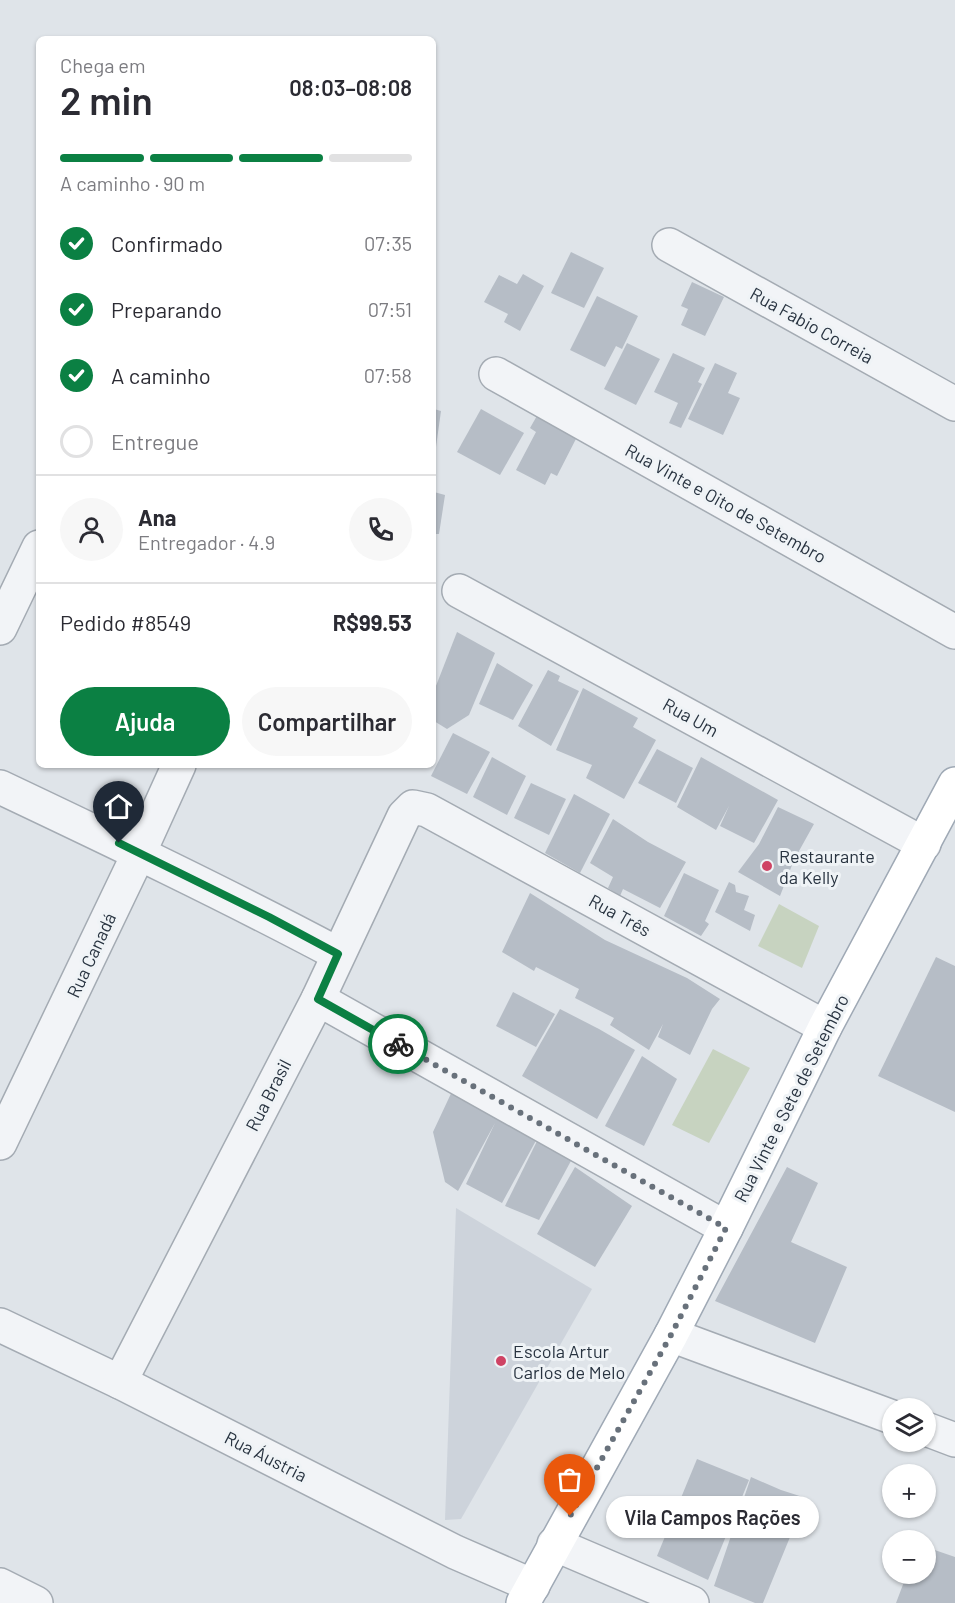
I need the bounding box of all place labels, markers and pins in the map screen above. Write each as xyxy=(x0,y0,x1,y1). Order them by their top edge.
pin xyxy=(93,781,144,843)
place label: Restaurante da Kelly xyxy=(779,845,875,888)
marker: Restaurante da Kelly xyxy=(760,859,774,873)
place label: Escola Artur Carlos de Melo xyxy=(513,1340,625,1383)
marker: Escola Artur Carlos de Melo xyxy=(494,1354,508,1368)
pin xyxy=(544,1454,595,1516)
callout: Vila Campos Rações xyxy=(606,1495,819,1537)

